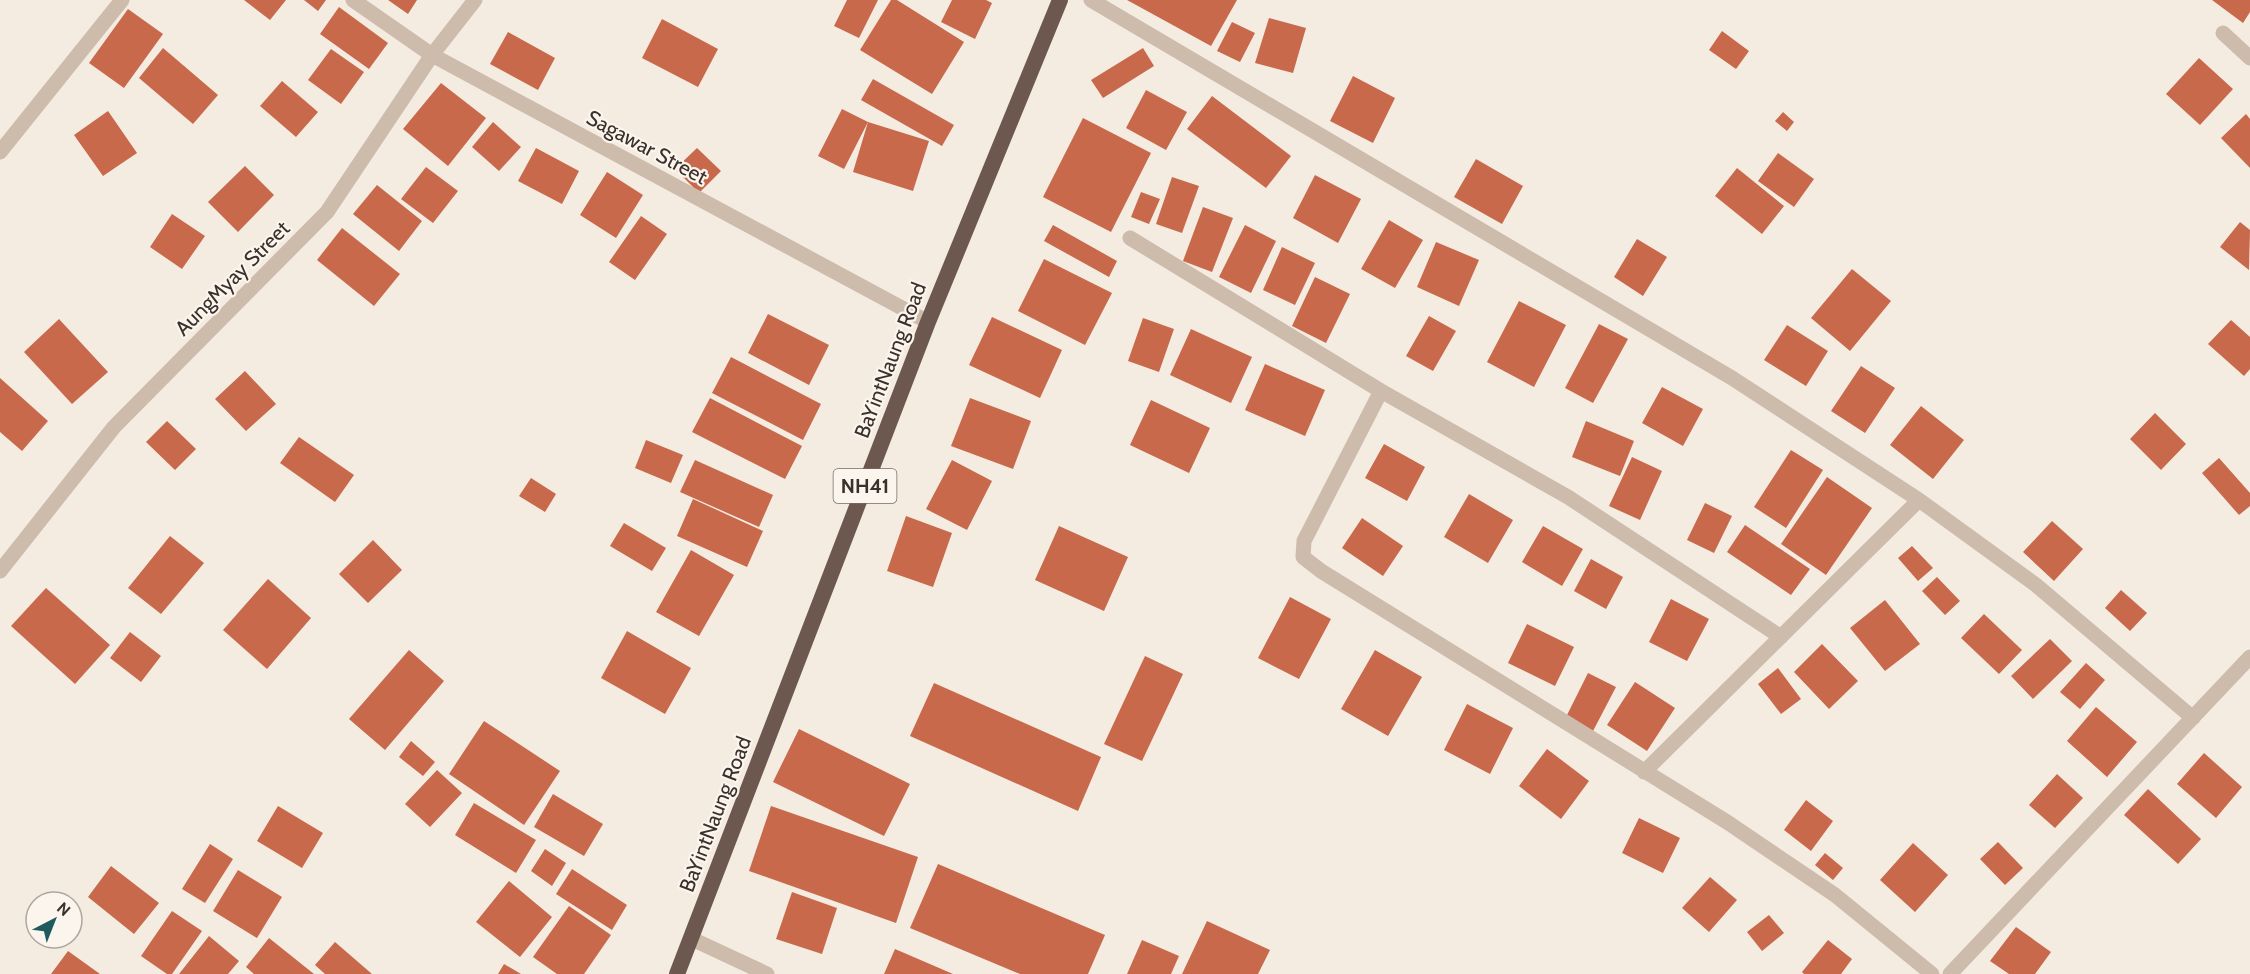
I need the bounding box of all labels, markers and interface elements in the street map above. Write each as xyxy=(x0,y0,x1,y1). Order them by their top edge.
street label: Sagawar Street xyxy=(582,105,712,189)
street label: AungMyay Street xyxy=(170,216,294,340)
street label: BaYintNaung Road xyxy=(849,279,931,441)
road number: NH41 xyxy=(834,469,896,503)
street label: BaYintNaung Road xyxy=(674,733,756,895)
north arrow xyxy=(24,890,84,950)
text: N xyxy=(53,898,74,920)

